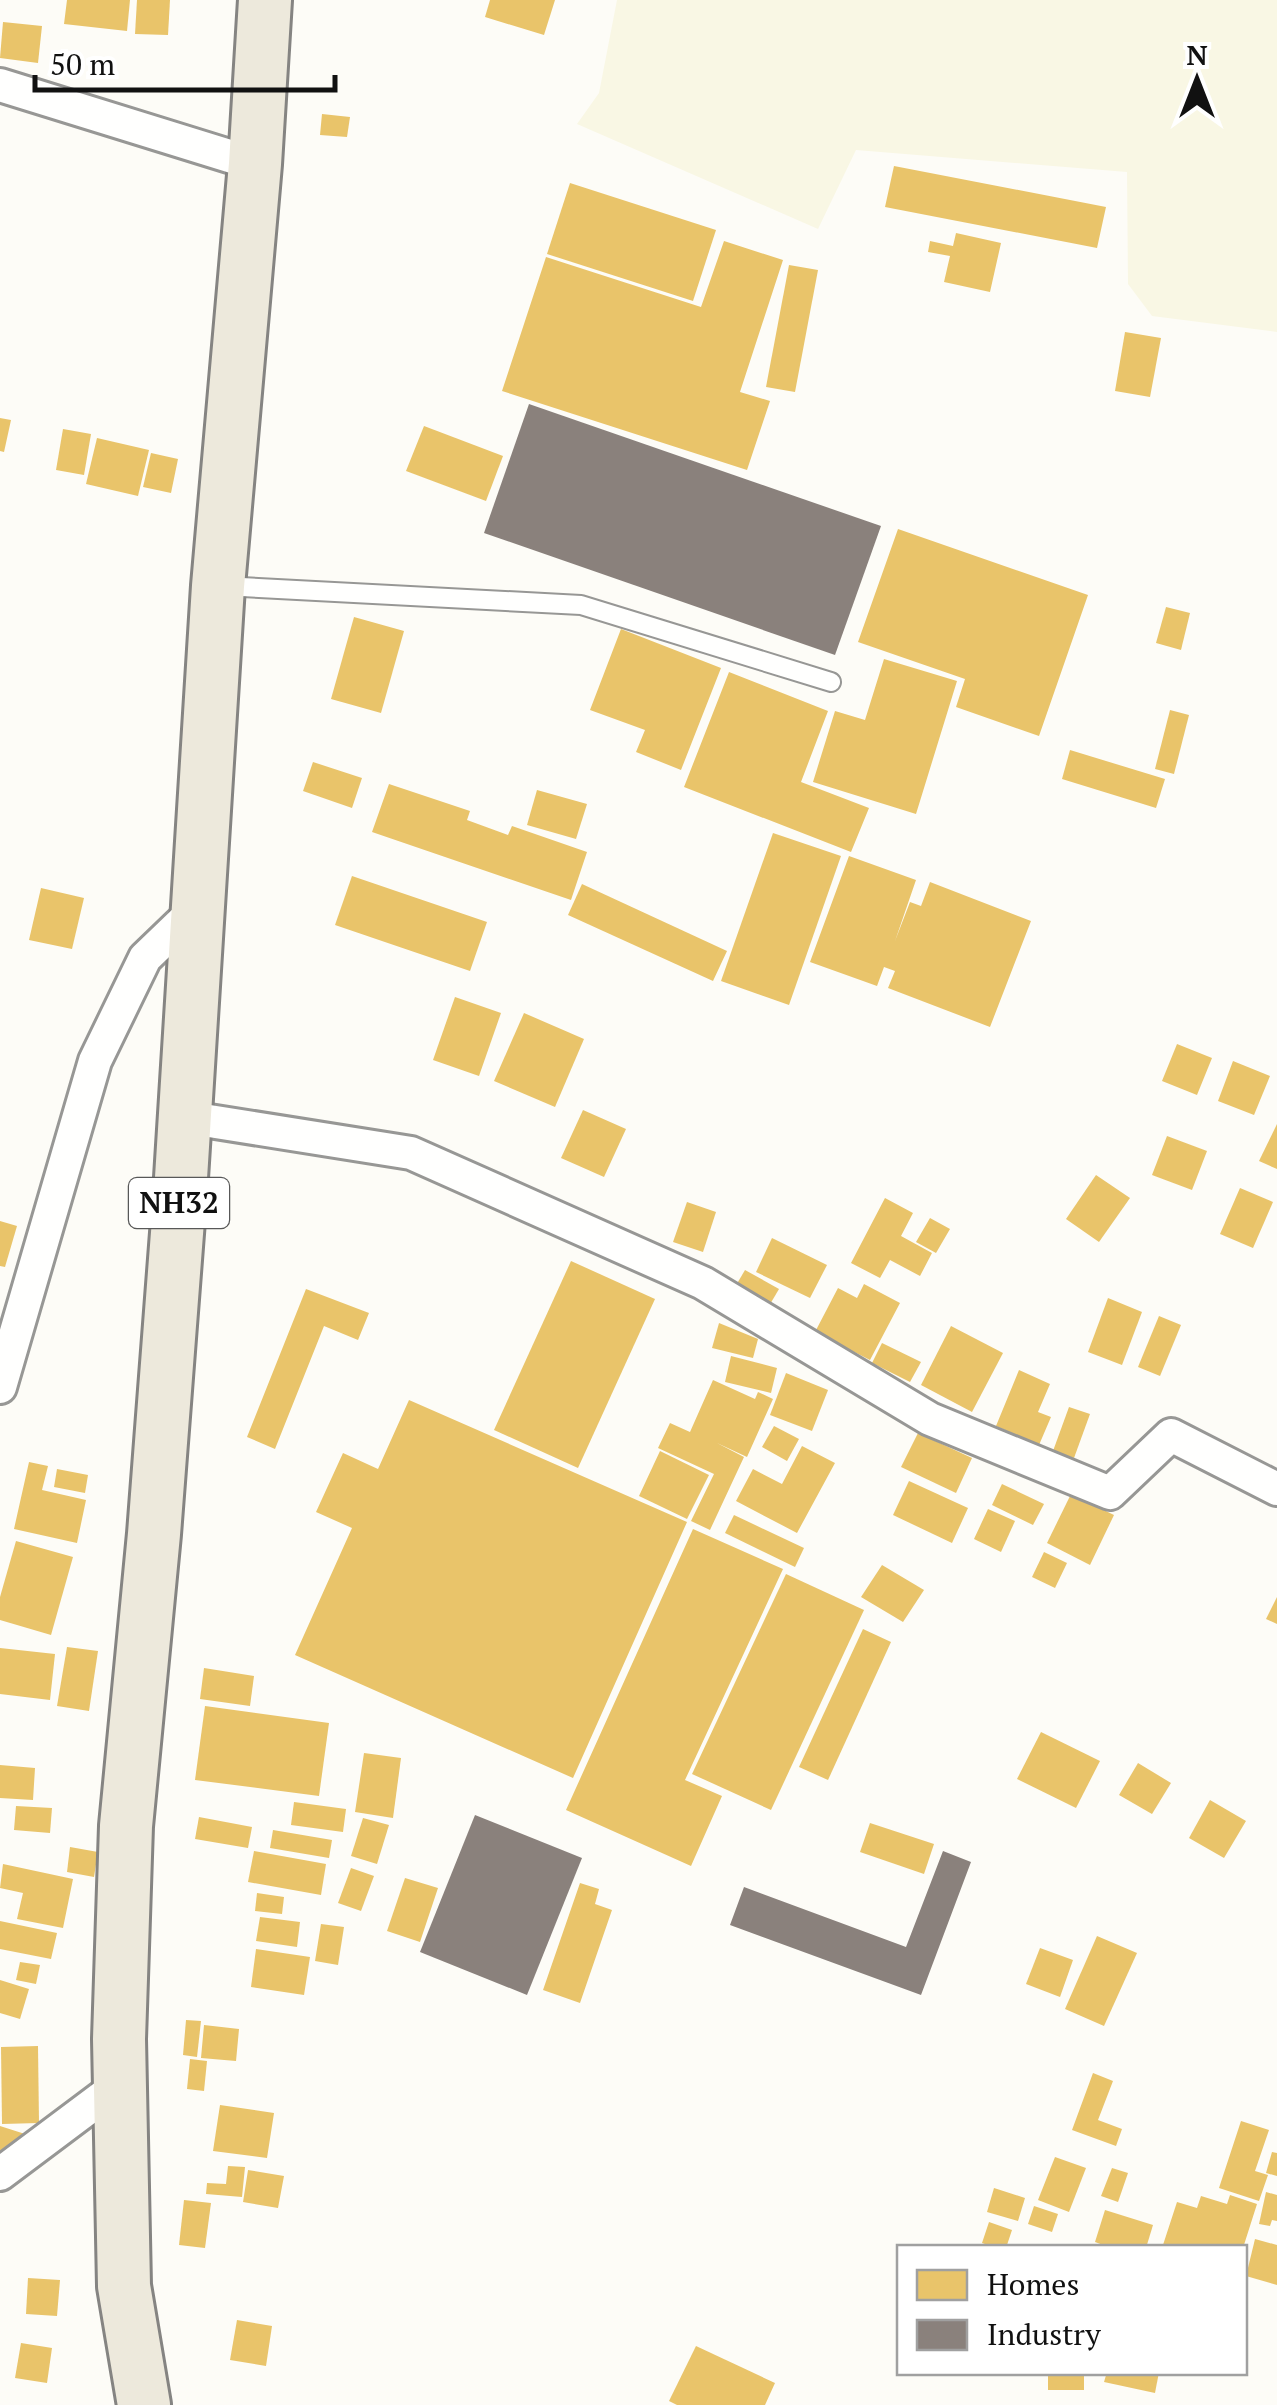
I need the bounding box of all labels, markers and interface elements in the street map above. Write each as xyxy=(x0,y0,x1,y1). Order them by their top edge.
scale bar xyxy=(35,30,335,92)
north arrow xyxy=(1147,30,1247,130)
text: N xyxy=(1186,36,1208,73)
text: 50 m xyxy=(50,44,115,84)
road number: NH32 xyxy=(129,1178,229,1228)
legend xyxy=(897,2245,1247,2375)
text: Homes xyxy=(987,2264,1079,2304)
text: Industry xyxy=(987,2314,1101,2354)

